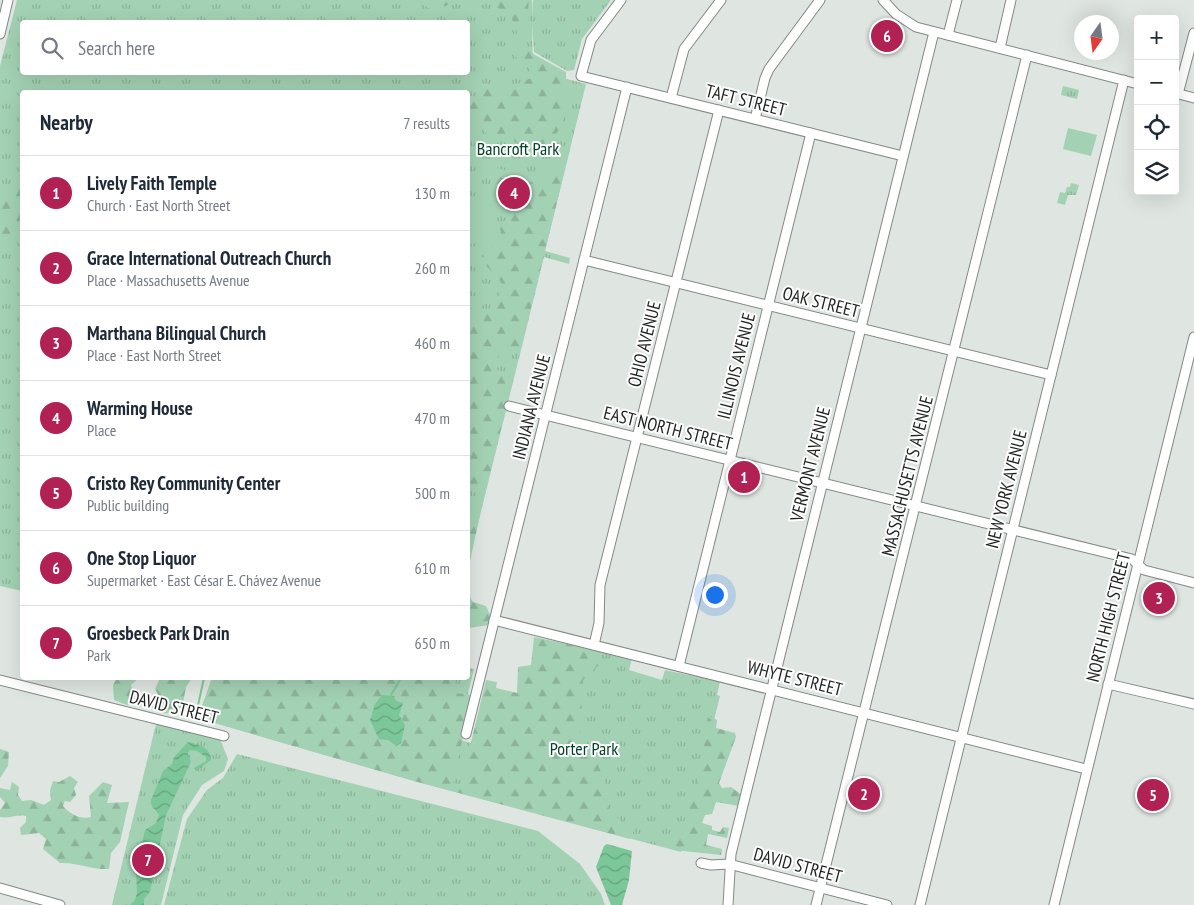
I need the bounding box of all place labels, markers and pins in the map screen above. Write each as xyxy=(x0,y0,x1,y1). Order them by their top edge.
pin: 6 xyxy=(871,17,903,55)
pin: 4 xyxy=(498,174,530,212)
pin: 1 xyxy=(728,458,760,496)
pin: 3 xyxy=(1143,579,1175,617)
pin: 2 xyxy=(848,775,880,813)
pin: 5 xyxy=(1137,776,1169,814)
pin: 7 xyxy=(132,841,164,879)

